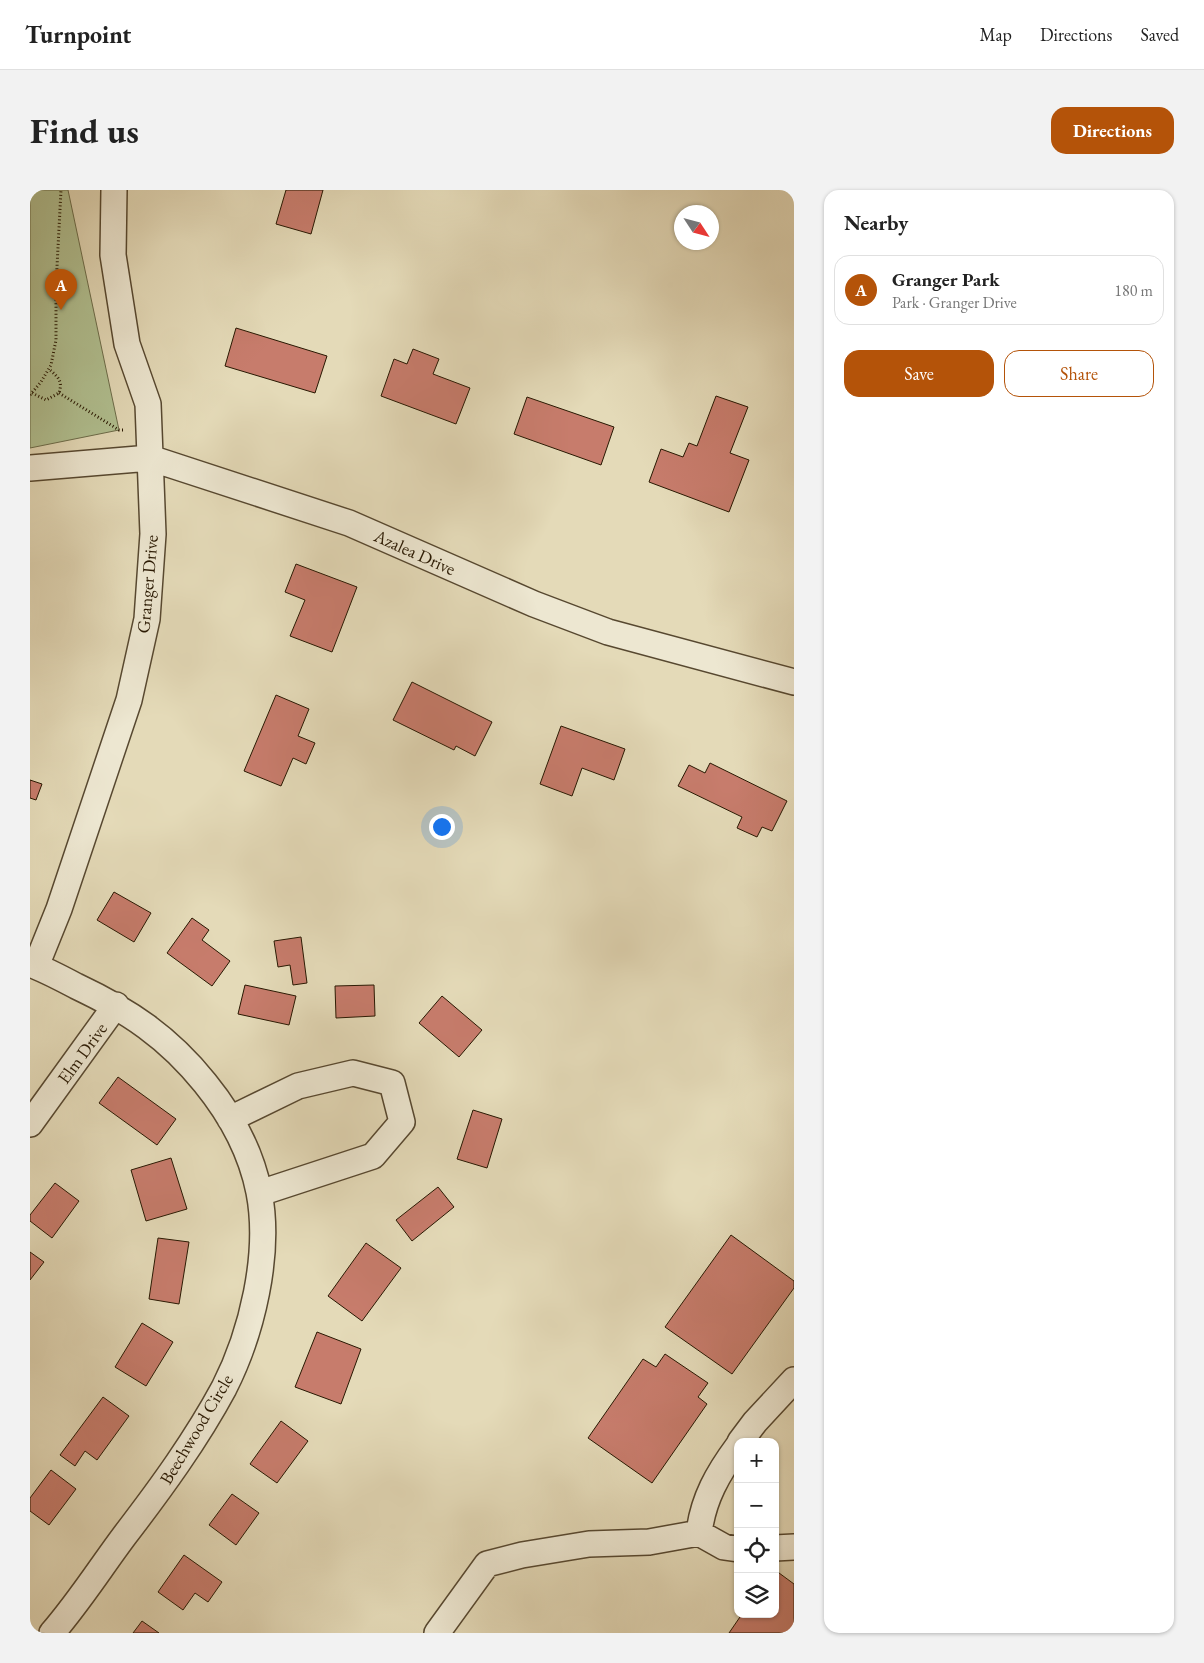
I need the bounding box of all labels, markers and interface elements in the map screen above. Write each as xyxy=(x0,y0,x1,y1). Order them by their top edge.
text: Turnpoint xyxy=(25,19,131,50)
text: Map xyxy=(980,23,1012,46)
text: Directions xyxy=(1040,23,1112,46)
text: Saved xyxy=(1140,23,1179,46)
button: Directions xyxy=(1051,107,1174,154)
text: Find us xyxy=(30,108,139,153)
north arrow xyxy=(674,205,719,250)
text: Nearby xyxy=(844,209,908,236)
text: Granger Park xyxy=(892,267,1000,292)
pin: A xyxy=(45,269,77,310)
text: A xyxy=(855,280,867,301)
text: 180 m xyxy=(1114,280,1153,301)
text: Park · Granger Drive xyxy=(892,292,1017,313)
button: Save xyxy=(844,350,994,397)
button: Share xyxy=(1004,350,1154,397)
street label: Azalea Drive xyxy=(370,523,459,580)
street label: Granger Drive xyxy=(131,534,163,634)
your location xyxy=(429,814,455,840)
street label: Elm Drive xyxy=(52,1018,112,1088)
street label: Beechwood Circle xyxy=(154,1370,238,1488)
map controls xyxy=(734,1438,779,1618)
button: + xyxy=(734,1438,779,1483)
button: − xyxy=(734,1483,779,1528)
button: locate xyxy=(734,1528,779,1573)
button: layers xyxy=(734,1573,779,1618)

